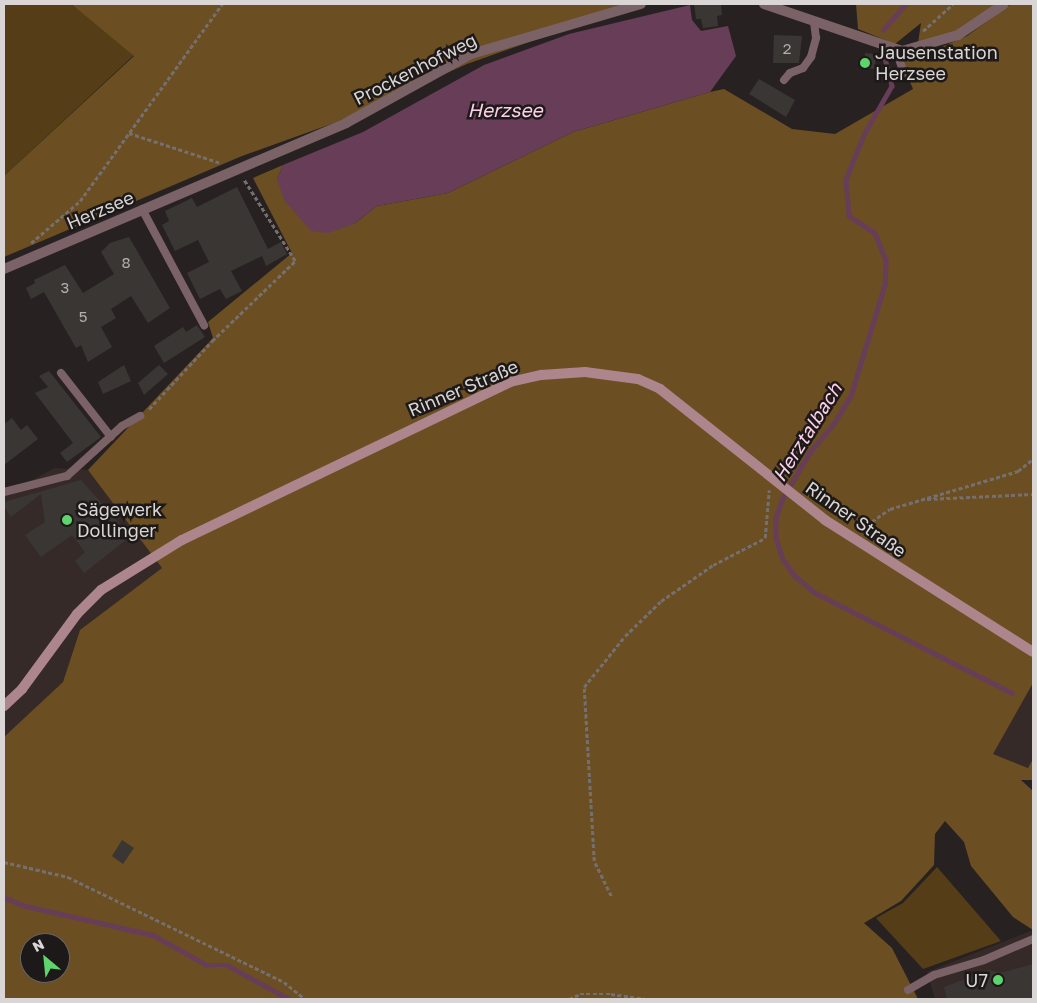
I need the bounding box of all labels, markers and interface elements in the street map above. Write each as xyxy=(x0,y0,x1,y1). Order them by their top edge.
street label: Prockenhofweg xyxy=(350,29,480,109)
house number: 2 xyxy=(783,40,791,58)
place label: Jausenstation Herzsee xyxy=(875,42,998,84)
marker: Jausenstation Herzsee xyxy=(859,57,871,69)
water label: Herzsee xyxy=(468,99,542,121)
street label: Herzsee xyxy=(63,186,137,234)
house number: 8 xyxy=(121,254,131,272)
house number: 3 xyxy=(61,279,69,297)
house number: 5 xyxy=(79,308,87,326)
street label: Rinner Straße xyxy=(405,355,521,421)
water label: Herztalbach xyxy=(768,378,846,486)
street label: Rinner Straße xyxy=(802,476,910,562)
place label: Sägewerk Dollinger xyxy=(77,499,162,542)
marker: Sägewerk Dollinger xyxy=(61,514,73,526)
north arrow xyxy=(20,933,70,983)
text: N xyxy=(29,935,47,955)
place label: U7 xyxy=(965,969,988,991)
marker: U7 xyxy=(992,974,1004,986)

